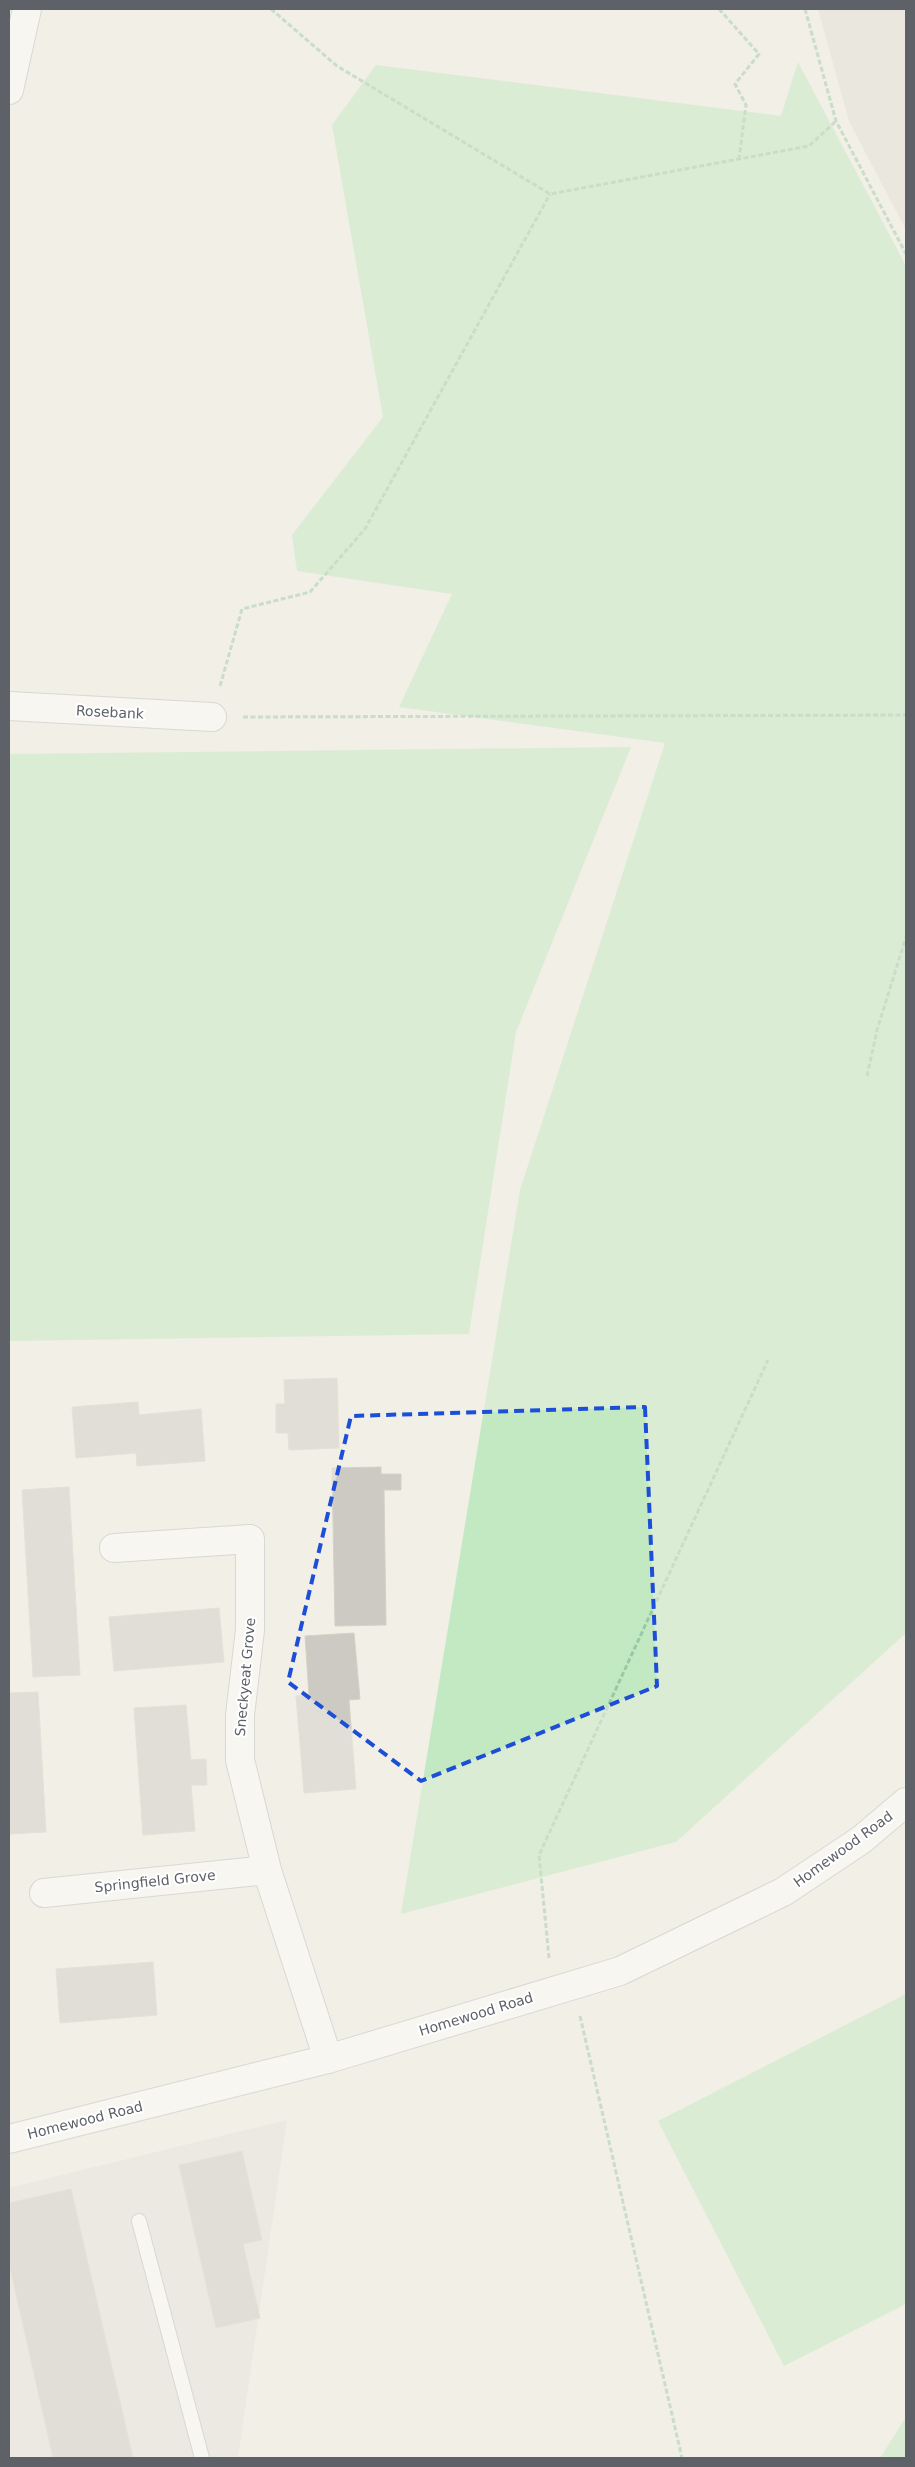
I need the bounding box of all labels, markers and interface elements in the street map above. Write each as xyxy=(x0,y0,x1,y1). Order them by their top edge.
street label: Rosebank xyxy=(76,702,145,722)
street label: Sneckyeat Grove xyxy=(232,1617,258,1737)
street label: Homewood Road xyxy=(790,1808,896,1890)
street label: Springfield Grove xyxy=(94,1867,216,1895)
street label: Homewood Road xyxy=(417,1989,535,2039)
street label: Homewood Road xyxy=(26,2098,144,2142)

